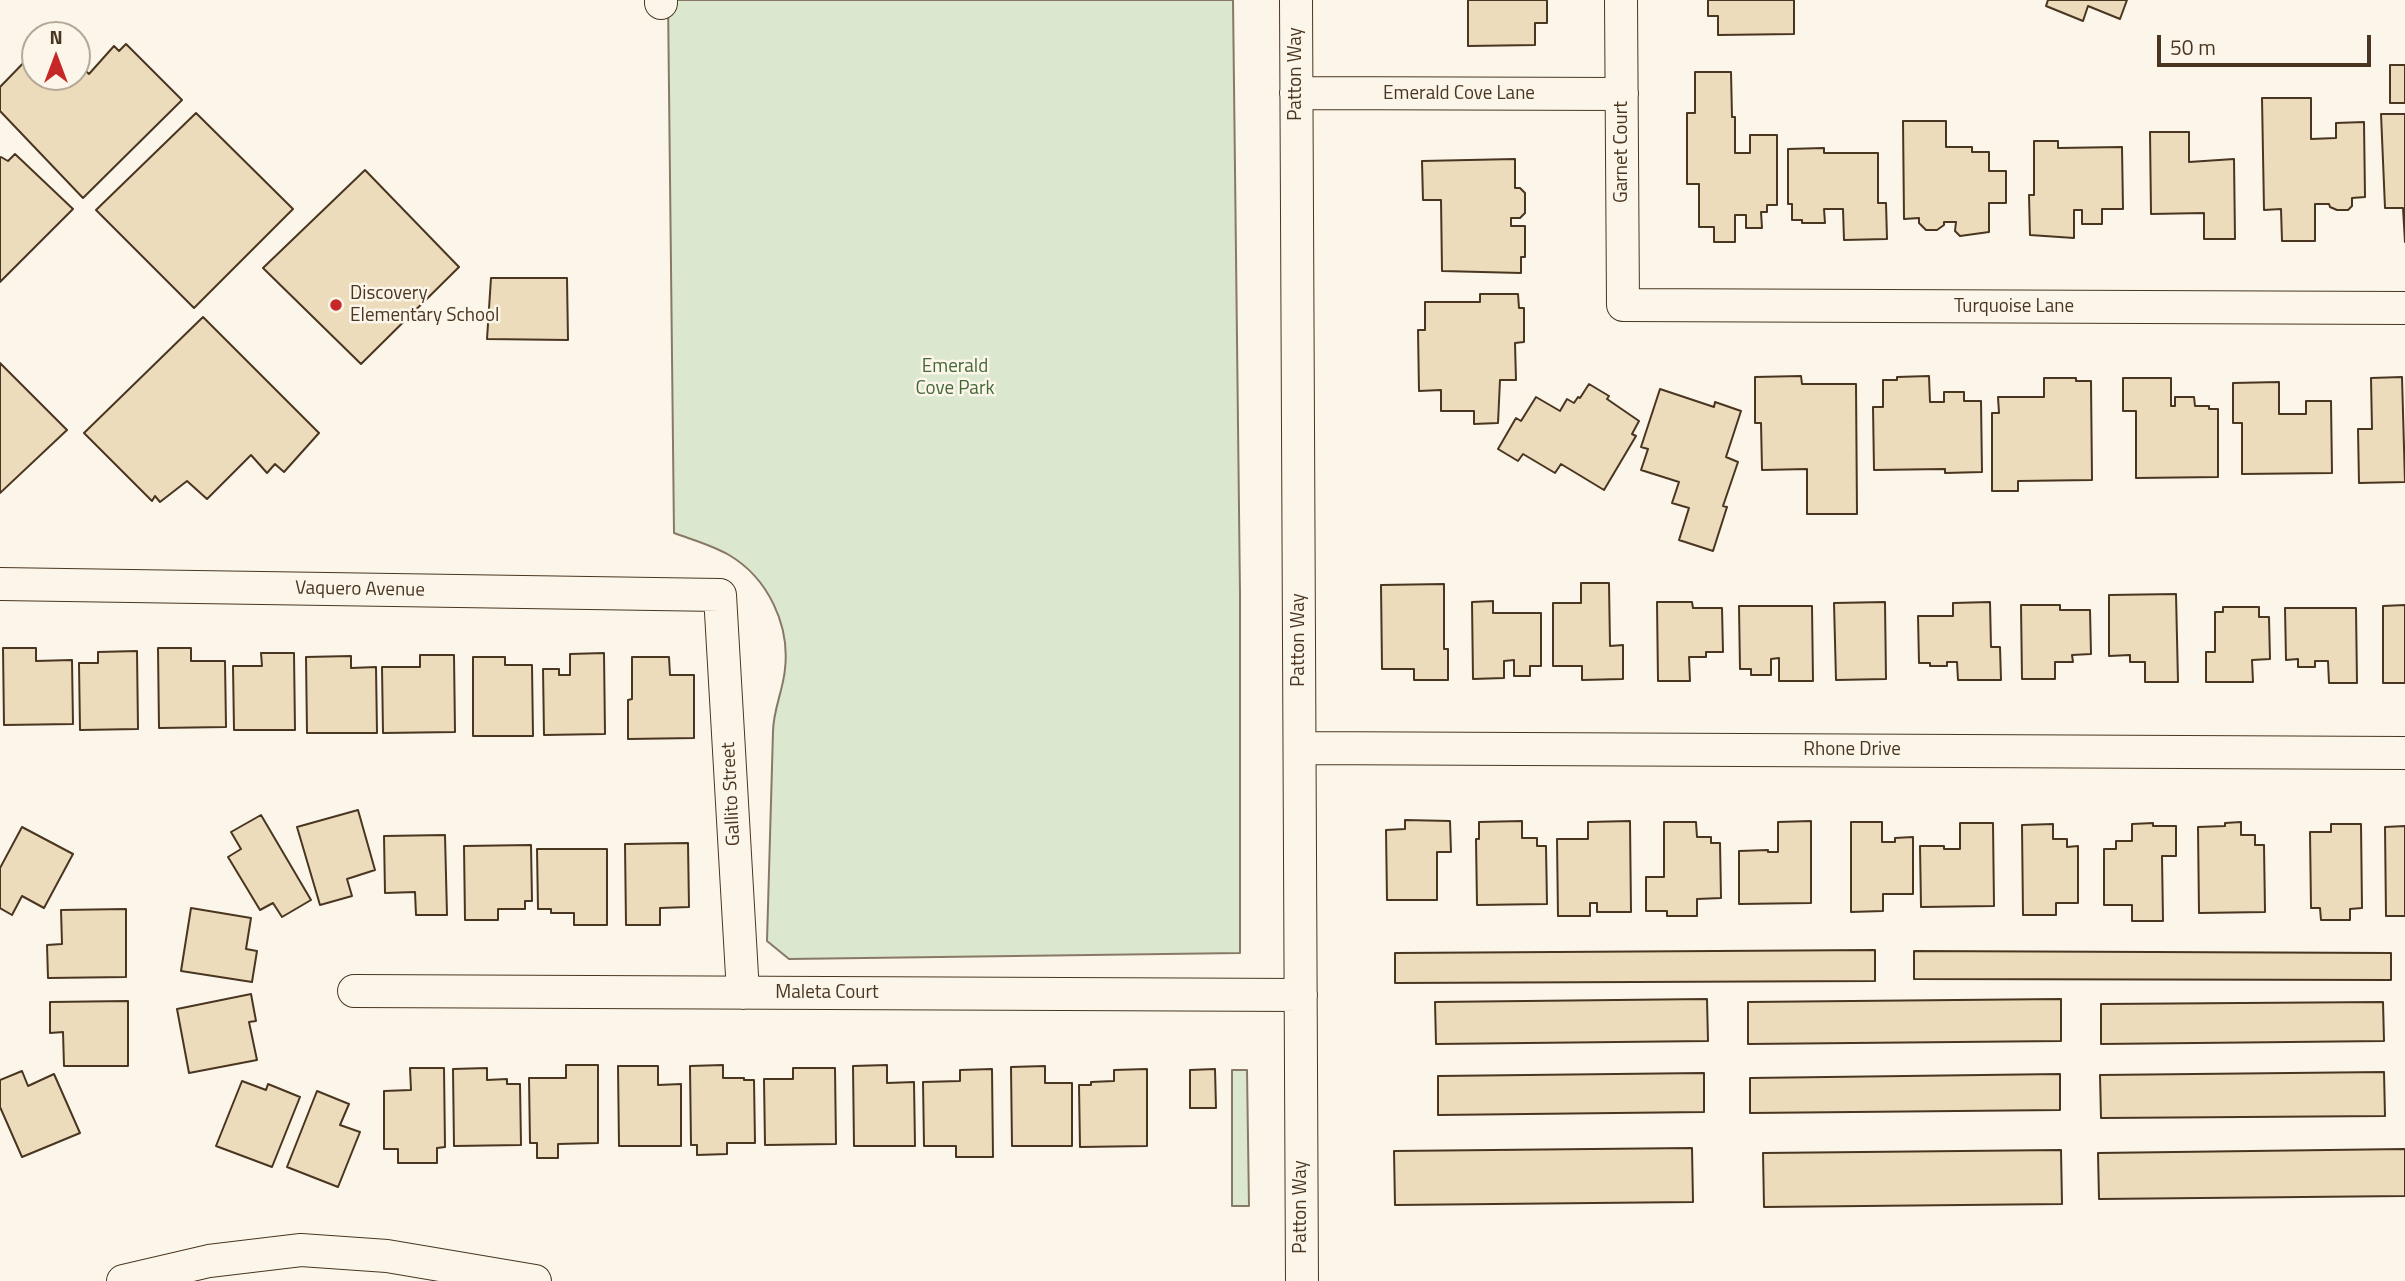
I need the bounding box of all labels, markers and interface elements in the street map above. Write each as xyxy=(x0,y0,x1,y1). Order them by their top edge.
north arrow xyxy=(21,21,91,91)
scale bar xyxy=(2160,21,2374,65)
text: N xyxy=(49,22,63,51)
street label: Patton Way xyxy=(1285,27,1307,121)
text: 50 m xyxy=(2170,31,2216,63)
street label: Emerald Cove Lane xyxy=(1383,83,1535,105)
street label: Garnet Court xyxy=(1611,101,1633,203)
place label: Discovery Elementary School xyxy=(350,283,499,327)
street label: Turquoise Lane xyxy=(1954,296,2074,318)
marker: Discovery Elementary School xyxy=(328,297,344,313)
park label: Emerald Cove Park xyxy=(915,356,995,400)
street label: Vaquero Avenue xyxy=(295,577,425,603)
street label: Patton Way xyxy=(1288,593,1310,687)
street label: Rhone Drive xyxy=(1803,739,1901,761)
street label: Gallito Street xyxy=(718,741,746,847)
street label: Maleta Court xyxy=(775,982,879,1004)
street label: Patton Way xyxy=(1290,1160,1312,1254)

